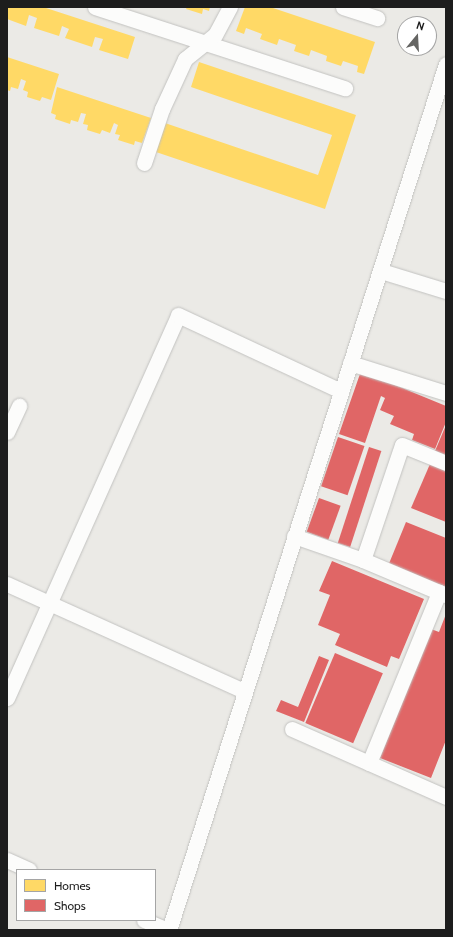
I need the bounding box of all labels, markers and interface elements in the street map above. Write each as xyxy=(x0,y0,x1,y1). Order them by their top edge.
north arrow xyxy=(397,16,437,56)
text: N xyxy=(415,18,426,33)
legend xyxy=(16,869,156,921)
text: Homes xyxy=(54,878,91,893)
text: Shops xyxy=(54,898,86,913)

